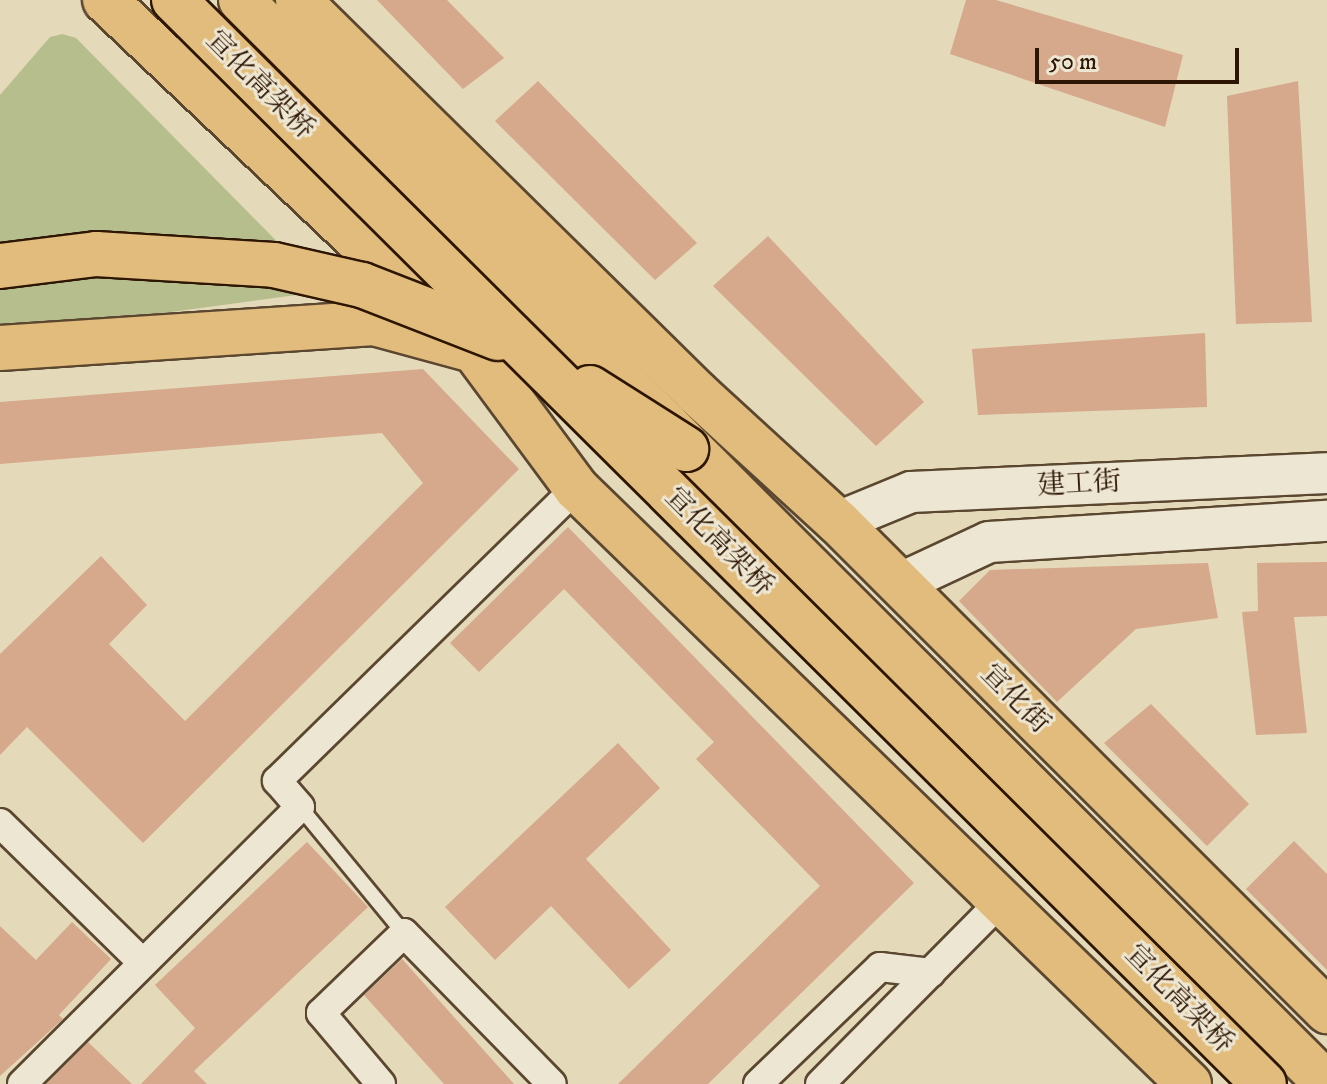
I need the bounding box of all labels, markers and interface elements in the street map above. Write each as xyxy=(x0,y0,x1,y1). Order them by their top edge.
street label: 宣化高架桥 xyxy=(199,24,321,146)
scale bar xyxy=(1039,32,1243,82)
text: 50 m xyxy=(1049,47,1097,77)
street label: 建工街 xyxy=(1036,465,1122,503)
street label: 宣化高架桥 xyxy=(658,481,780,603)
street label: 宣化街 xyxy=(973,657,1057,741)
street label: 宣化高架桥 xyxy=(1118,938,1240,1060)

